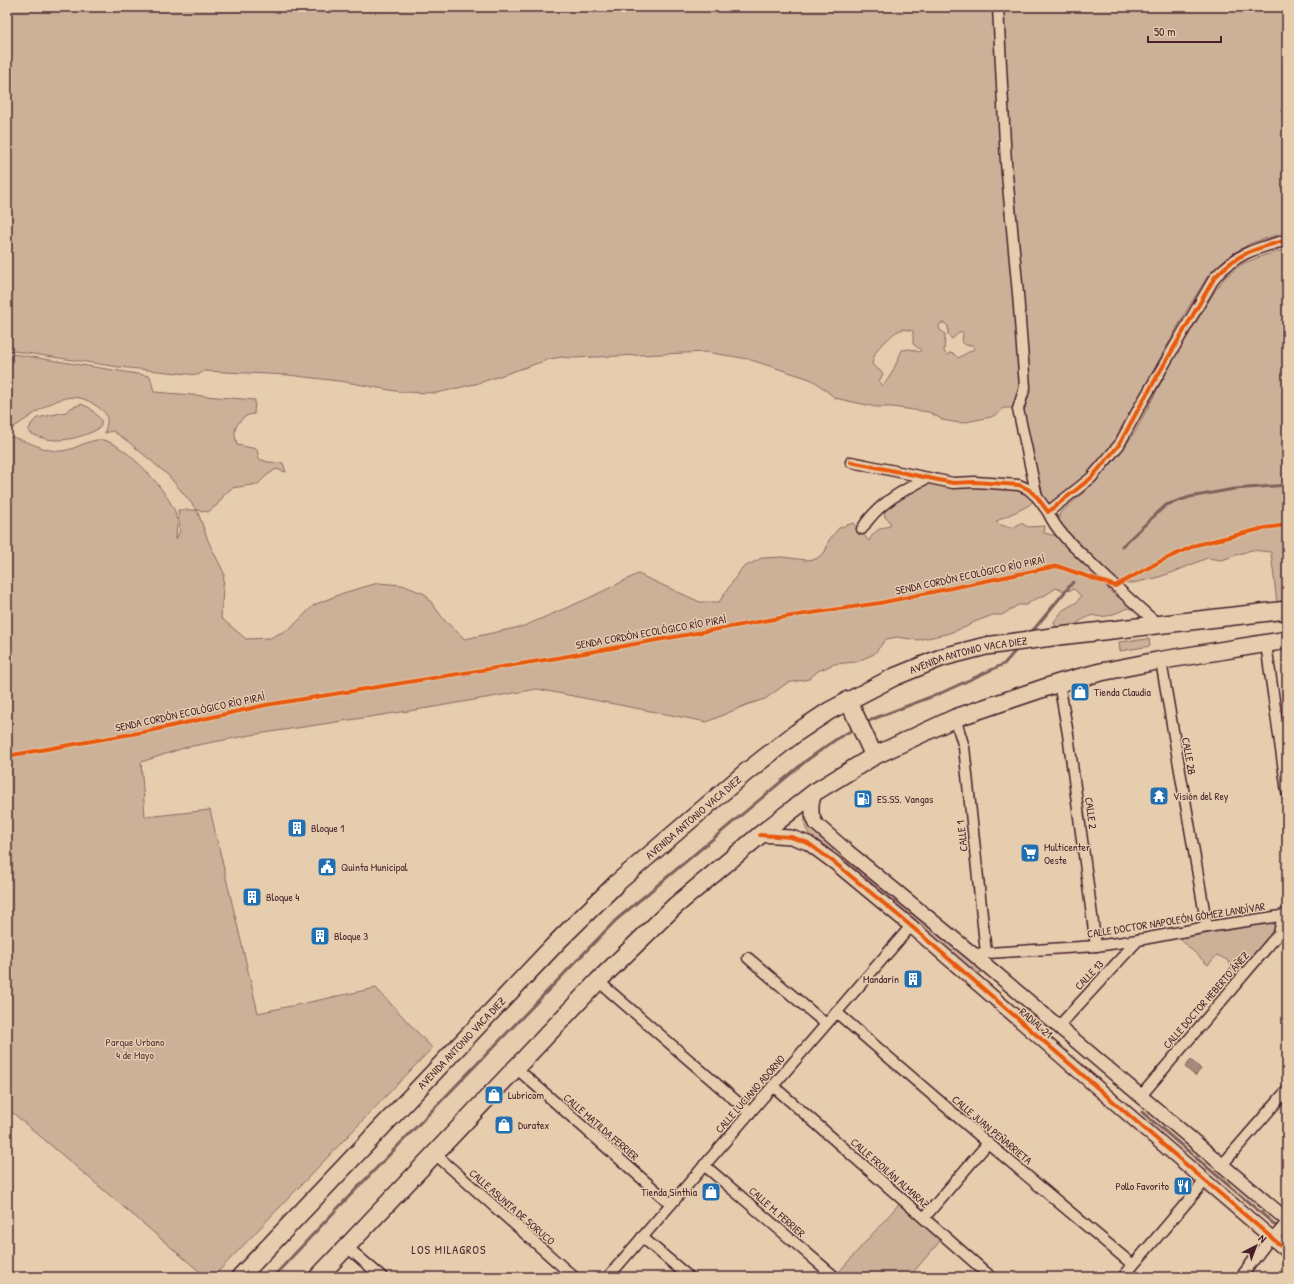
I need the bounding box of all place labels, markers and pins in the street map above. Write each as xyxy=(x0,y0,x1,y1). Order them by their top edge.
shop icon: Tienda Claudia xyxy=(1069,681,1091,703)
place label: Tienda Claudia xyxy=(1094,685,1152,699)
temple icon: Visión del Rey xyxy=(1148,785,1170,807)
fuel station icon: ES.SS. Vangas xyxy=(852,788,874,810)
place label: Visión del Rey xyxy=(1173,789,1229,803)
place label: ES.SS. Vangas xyxy=(877,792,933,806)
building icon: Bloque 1 xyxy=(286,817,308,839)
place label: Bloque 1 xyxy=(311,821,344,835)
place label: Multicenter Oeste xyxy=(1044,840,1091,867)
supermarket icon: Multicenter Oeste xyxy=(1019,842,1041,864)
public building icon: Quinta Municipal xyxy=(316,856,338,878)
place label: Quinta Municipal xyxy=(341,860,408,874)
building icon: Bloque 4 xyxy=(241,886,263,908)
place label: Bloque 4 xyxy=(266,890,299,904)
building icon: Bloque 3 xyxy=(309,925,331,947)
place label: Bloque 3 xyxy=(334,929,368,943)
building icon: Mandarín xyxy=(902,968,924,990)
place label: Mandarín xyxy=(863,972,899,986)
shop icon: Lubricom xyxy=(483,1084,505,1106)
place label: Lubricom xyxy=(508,1088,544,1102)
shop icon: Duratex xyxy=(493,1114,515,1136)
place label: Duratex xyxy=(518,1118,549,1132)
restaurant icon: Pollo Favorito xyxy=(1172,1175,1194,1197)
place label: Pollo Favorito xyxy=(1115,1179,1170,1193)
shop icon: Tienda Sinthia xyxy=(700,1181,722,1203)
place label: Tienda Sinthia xyxy=(641,1185,698,1199)

